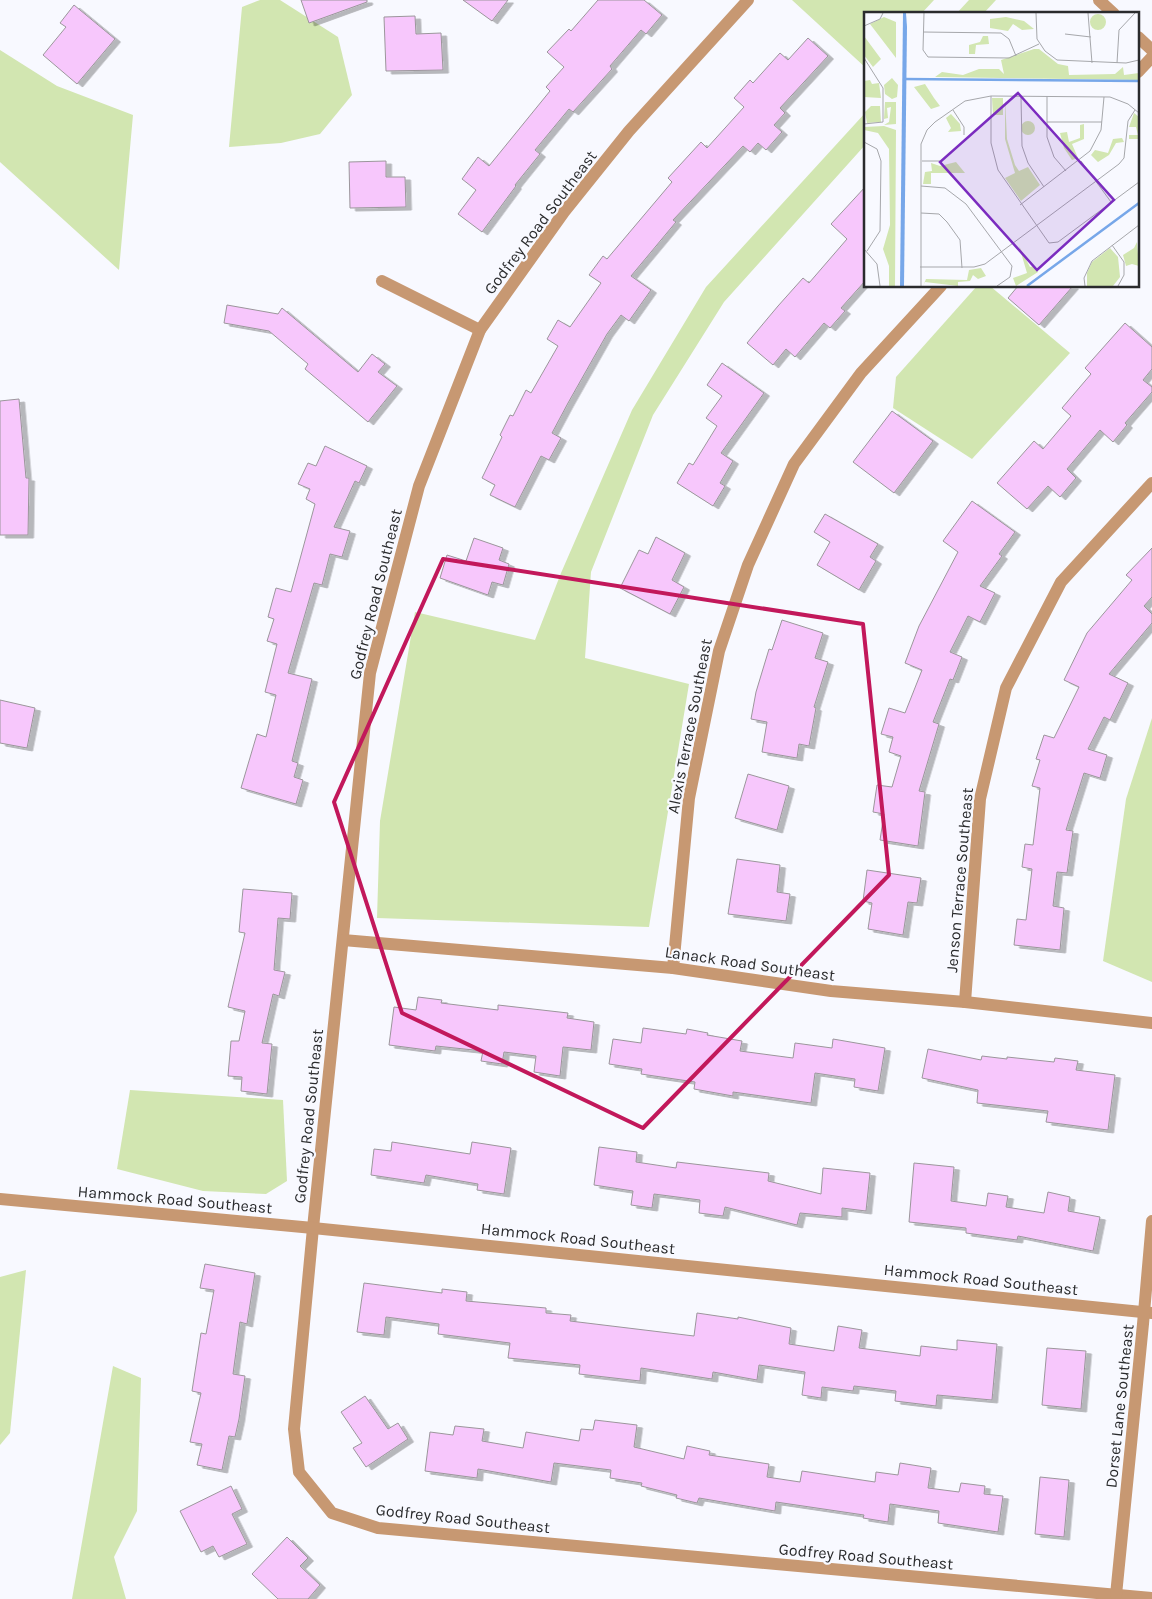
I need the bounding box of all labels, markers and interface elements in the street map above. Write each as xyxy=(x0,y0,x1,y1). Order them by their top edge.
inset map xyxy=(864,12,1140,288)
street label: Godfrey Road Southeast xyxy=(480,147,601,298)
street label: Godfrey Road Southeast xyxy=(345,507,406,681)
street label: Alexis Terrace Southeast xyxy=(663,637,716,815)
street label: Jenson Terrace Southeast xyxy=(942,787,977,973)
street label: Lanack Road Southeast xyxy=(664,942,836,985)
street label: Godfrey Road Southeast xyxy=(290,1028,327,1204)
street label: Hammock Road Southeast xyxy=(77,1182,273,1217)
street label: Hammock Road Southeast xyxy=(480,1219,676,1258)
street label: Hammock Road Southeast xyxy=(883,1260,1079,1299)
street label: Dorset Lane Southeast xyxy=(1101,1323,1138,1489)
street label: Godfrey Road Southeast xyxy=(375,1500,551,1537)
street label: Godfrey Road Southeast xyxy=(778,1539,954,1574)

